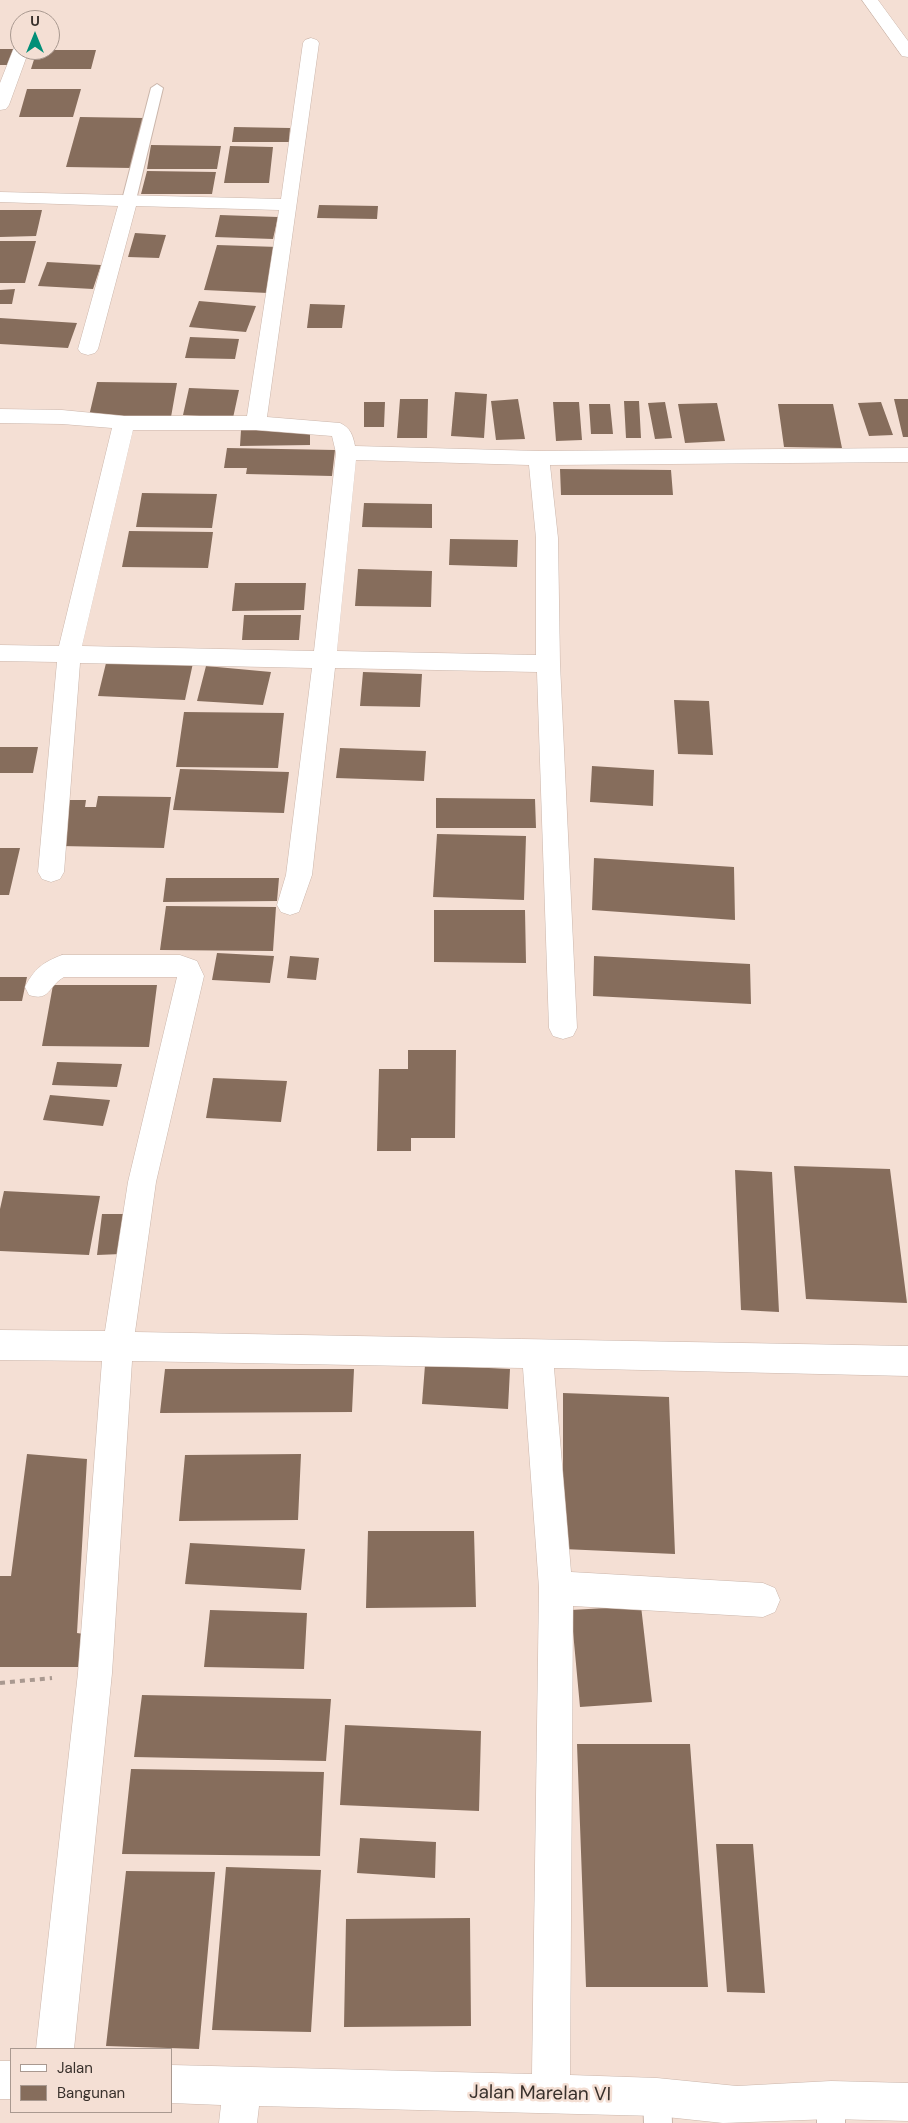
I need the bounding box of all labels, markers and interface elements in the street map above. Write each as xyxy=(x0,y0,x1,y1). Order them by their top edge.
north arrow xyxy=(10,10,60,60)
text: U xyxy=(30,12,40,30)
legend xyxy=(10,2048,172,2113)
text: Jalan xyxy=(57,2058,93,2078)
street label: Jalan Marelan VI xyxy=(469,2081,611,2107)
text: Bangunan xyxy=(57,2083,125,2103)

